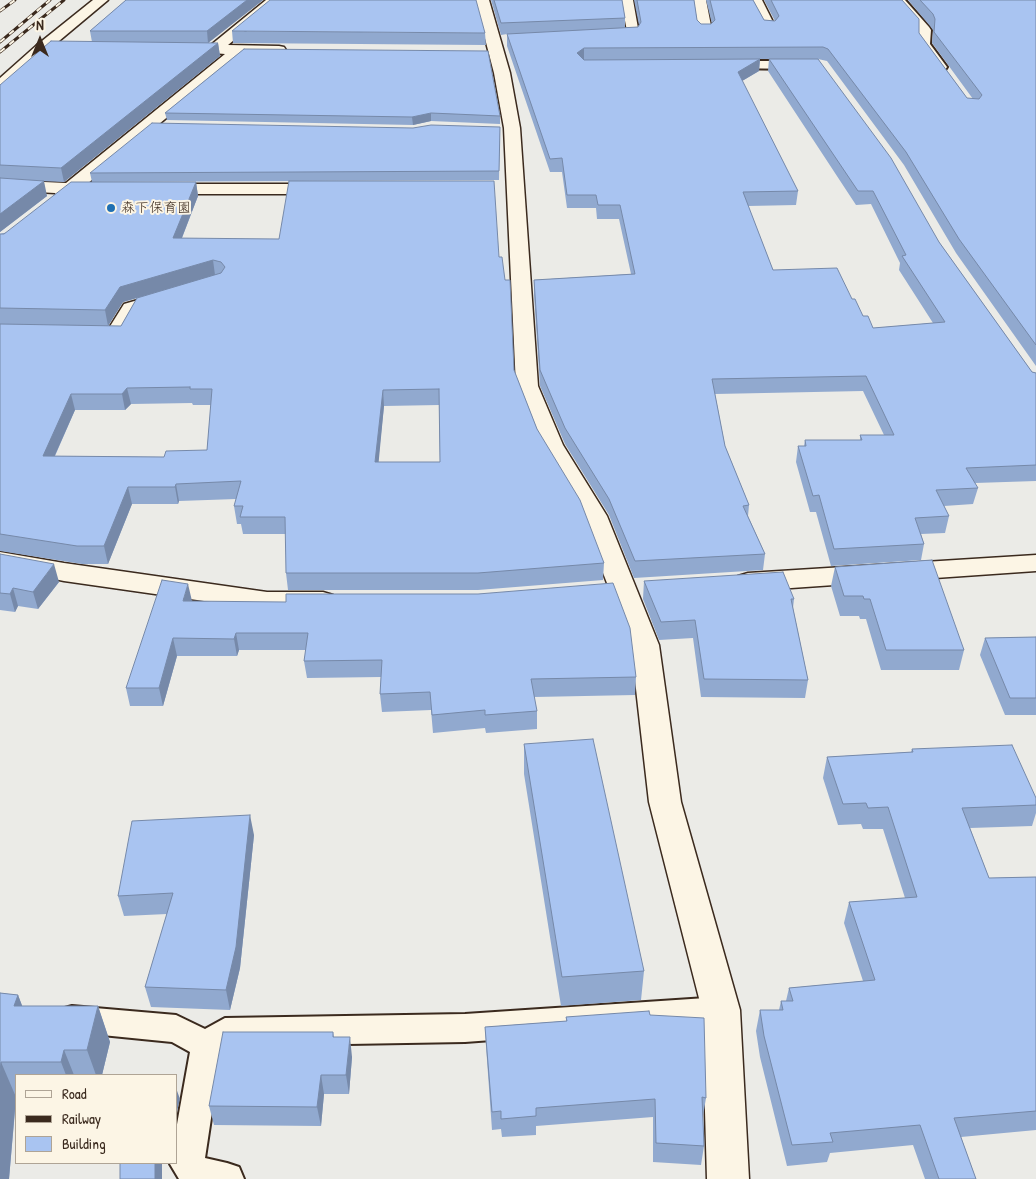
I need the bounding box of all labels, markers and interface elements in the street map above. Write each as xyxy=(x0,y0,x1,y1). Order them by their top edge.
north arrow xyxy=(15,15,65,65)
text: N xyxy=(36,15,44,34)
place label: 森下保育園 xyxy=(121,200,191,216)
marker: 森下保育園 xyxy=(105,202,117,214)
legend xyxy=(15,1074,178,1164)
text: Road xyxy=(62,1083,87,1104)
text: Railway xyxy=(62,1108,101,1129)
text: Building xyxy=(62,1133,106,1154)

